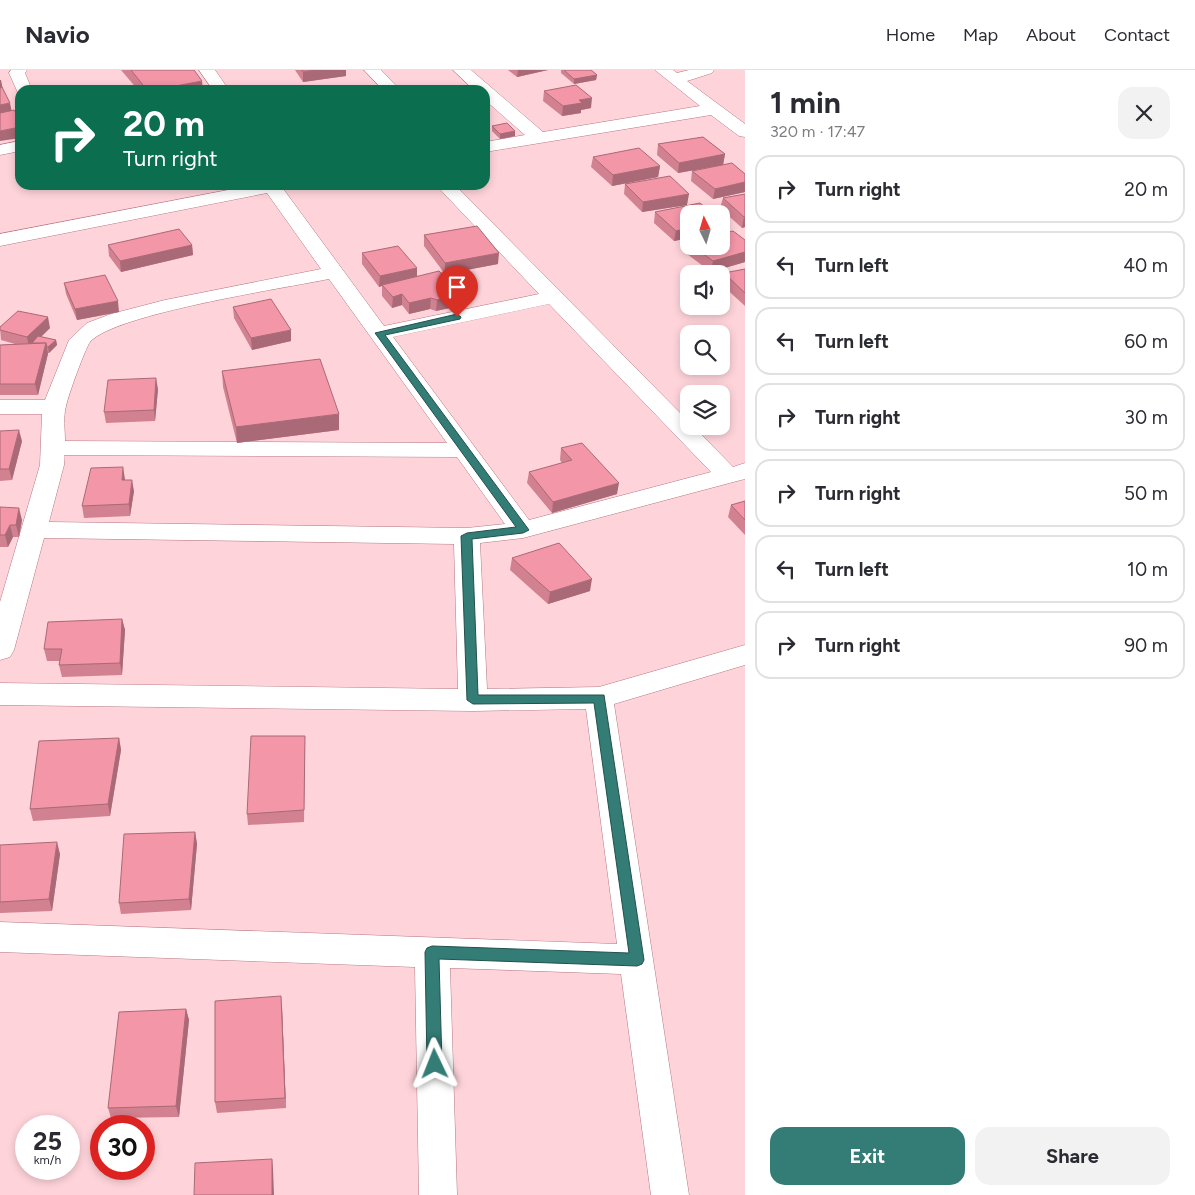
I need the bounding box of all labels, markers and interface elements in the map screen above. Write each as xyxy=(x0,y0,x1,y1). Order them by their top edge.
text: Navio xyxy=(25,20,90,49)
text: Home xyxy=(886,24,935,46)
text: Map xyxy=(963,24,998,46)
text: About xyxy=(1026,24,1076,46)
text: Contact xyxy=(1104,24,1170,46)
text: 1 min xyxy=(770,84,841,121)
button: close xyxy=(1118,87,1170,139)
text: 20 m xyxy=(123,103,205,145)
icon: right xyxy=(40,105,105,170)
text: 320 m · 17:47 xyxy=(770,122,865,141)
text: Turn right xyxy=(123,145,218,172)
icon: right xyxy=(772,175,800,203)
text: Turn right xyxy=(815,178,901,201)
text: 20 m xyxy=(1124,178,1168,201)
north arrow xyxy=(680,205,730,255)
map controls xyxy=(680,205,730,435)
icon: left xyxy=(772,251,800,279)
text: Turn left xyxy=(815,254,889,277)
text: 40 m xyxy=(1123,254,1168,277)
button: sound xyxy=(680,265,730,315)
pin xyxy=(436,266,478,317)
icon: arrive xyxy=(443,273,471,301)
button: search xyxy=(680,325,730,375)
icon: left xyxy=(772,327,800,355)
text: Turn left xyxy=(815,330,889,353)
text: 60 m xyxy=(1124,330,1168,353)
button: layers xyxy=(680,385,730,435)
icon: right xyxy=(772,403,800,431)
text: Turn right xyxy=(815,406,901,429)
text: 30 m xyxy=(1125,406,1168,429)
icon: right xyxy=(772,479,800,507)
text: Turn right xyxy=(815,482,901,505)
text: 50 m xyxy=(1124,482,1168,505)
icon: left xyxy=(772,555,800,583)
text: Turn left xyxy=(815,558,889,581)
text: 10 m xyxy=(1127,558,1168,581)
icon: right xyxy=(772,631,800,659)
text: Turn right xyxy=(815,634,901,657)
text: 90 m xyxy=(1124,634,1168,657)
position arrow xyxy=(408,1037,460,1089)
speed limit sign: 30 xyxy=(90,1115,155,1180)
text: 25 xyxy=(33,1126,62,1156)
button: Exit xyxy=(770,1127,965,1185)
button: Share xyxy=(975,1127,1170,1185)
text: km/h xyxy=(34,1153,61,1167)

